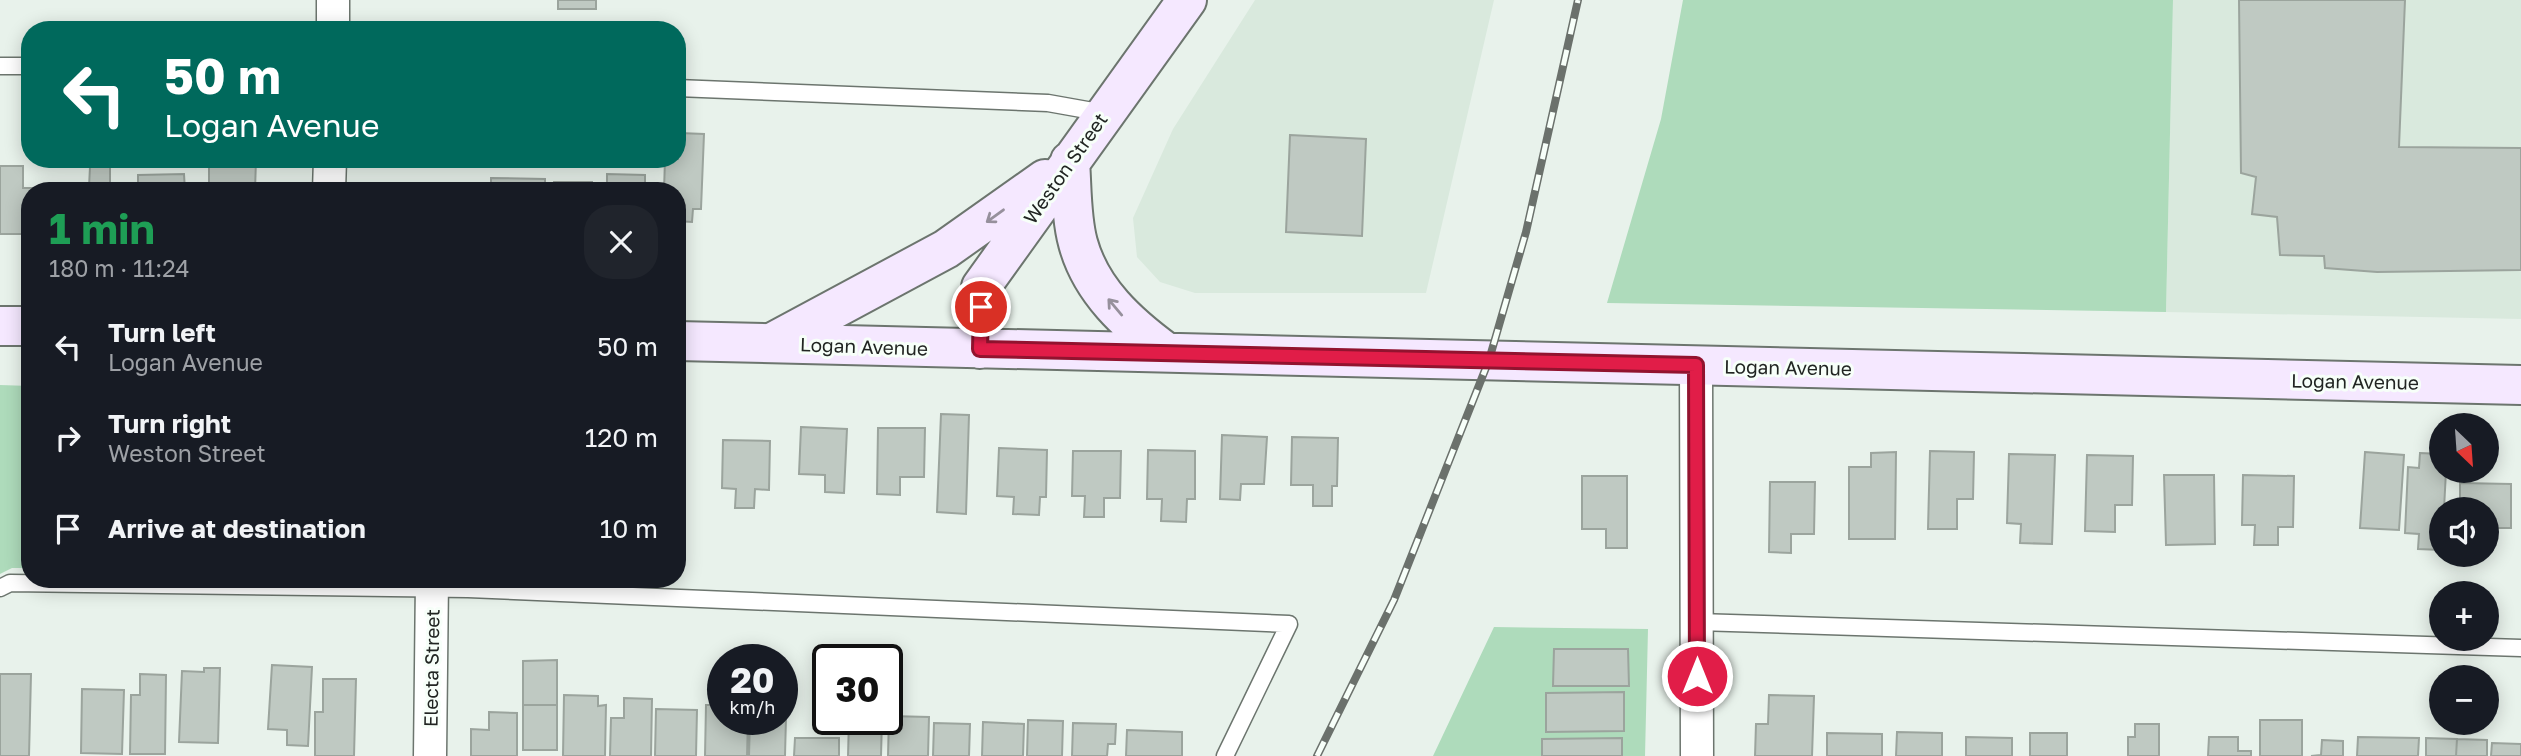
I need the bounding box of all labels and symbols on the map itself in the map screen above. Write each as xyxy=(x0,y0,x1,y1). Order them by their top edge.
street label: Weston Street xyxy=(1018,108,1112,228)
one-way arrow xyxy=(985,208,1004,223)
pin xyxy=(951,277,1011,337)
one-way arrow xyxy=(1107,299,1123,317)
street label: Logan Avenue xyxy=(800,332,928,360)
street label: Logan Avenue xyxy=(1724,354,1852,380)
street label: Logan Avenue xyxy=(2291,368,2419,394)
north arrow xyxy=(2429,413,2499,483)
street label: Electa Street xyxy=(418,609,444,727)
position arrow xyxy=(1660,639,1734,713)
speed limit sign: 30 xyxy=(812,644,903,735)

